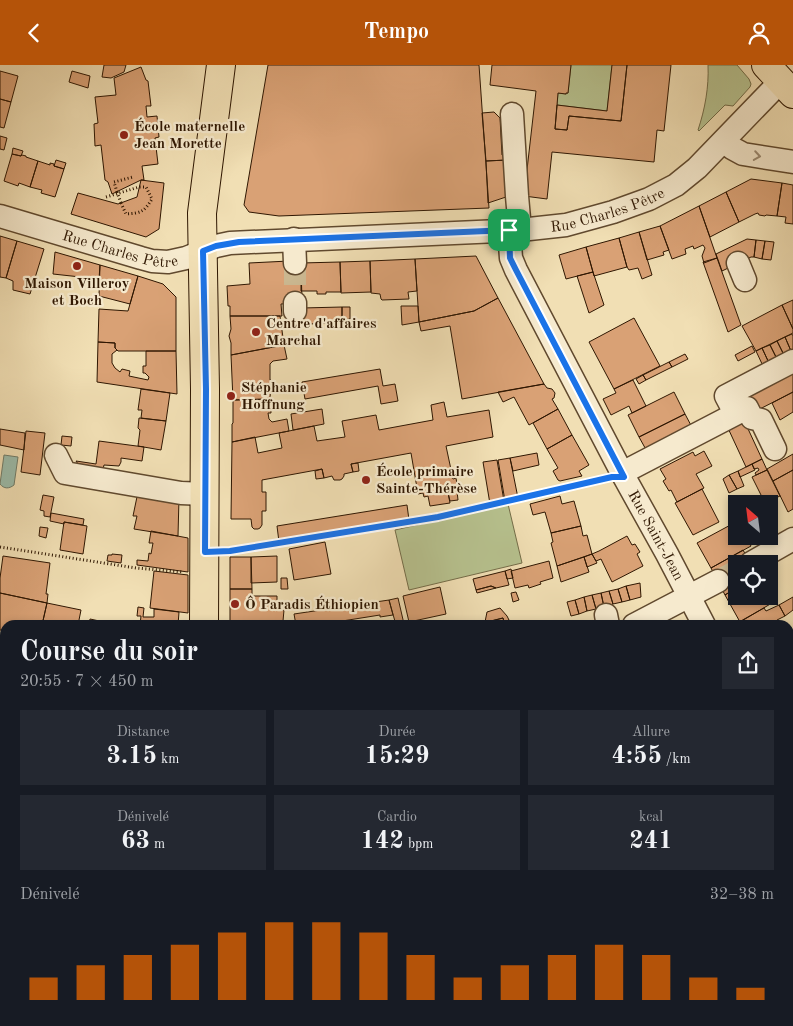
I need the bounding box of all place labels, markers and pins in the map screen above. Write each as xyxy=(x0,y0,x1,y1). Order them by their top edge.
place label: École maternelle Jean Morette xyxy=(134,117,245,152)
marker: École maternelle Jean Morette xyxy=(118,129,130,141)
pin xyxy=(488,209,530,251)
marker: Maison Villeroy et Boch xyxy=(71,260,83,272)
place label: Maison Villeroy et Boch xyxy=(24,277,130,309)
place label: Centre d'affaires Marchal xyxy=(266,317,376,349)
marker: Centre d'affaires Marchal xyxy=(250,326,262,338)
place label: Stéphanie Hoffnung xyxy=(241,381,307,413)
marker: Stéphanie Hoffnung xyxy=(225,390,237,402)
place label: École primaire Sainte-Thérèse xyxy=(376,462,477,497)
marker: École primaire Sainte-Thérèse xyxy=(360,474,372,486)
place label: Ô Paradis Éthiopien xyxy=(245,595,379,613)
marker: Ô Paradis Éthiopien xyxy=(229,598,241,610)

